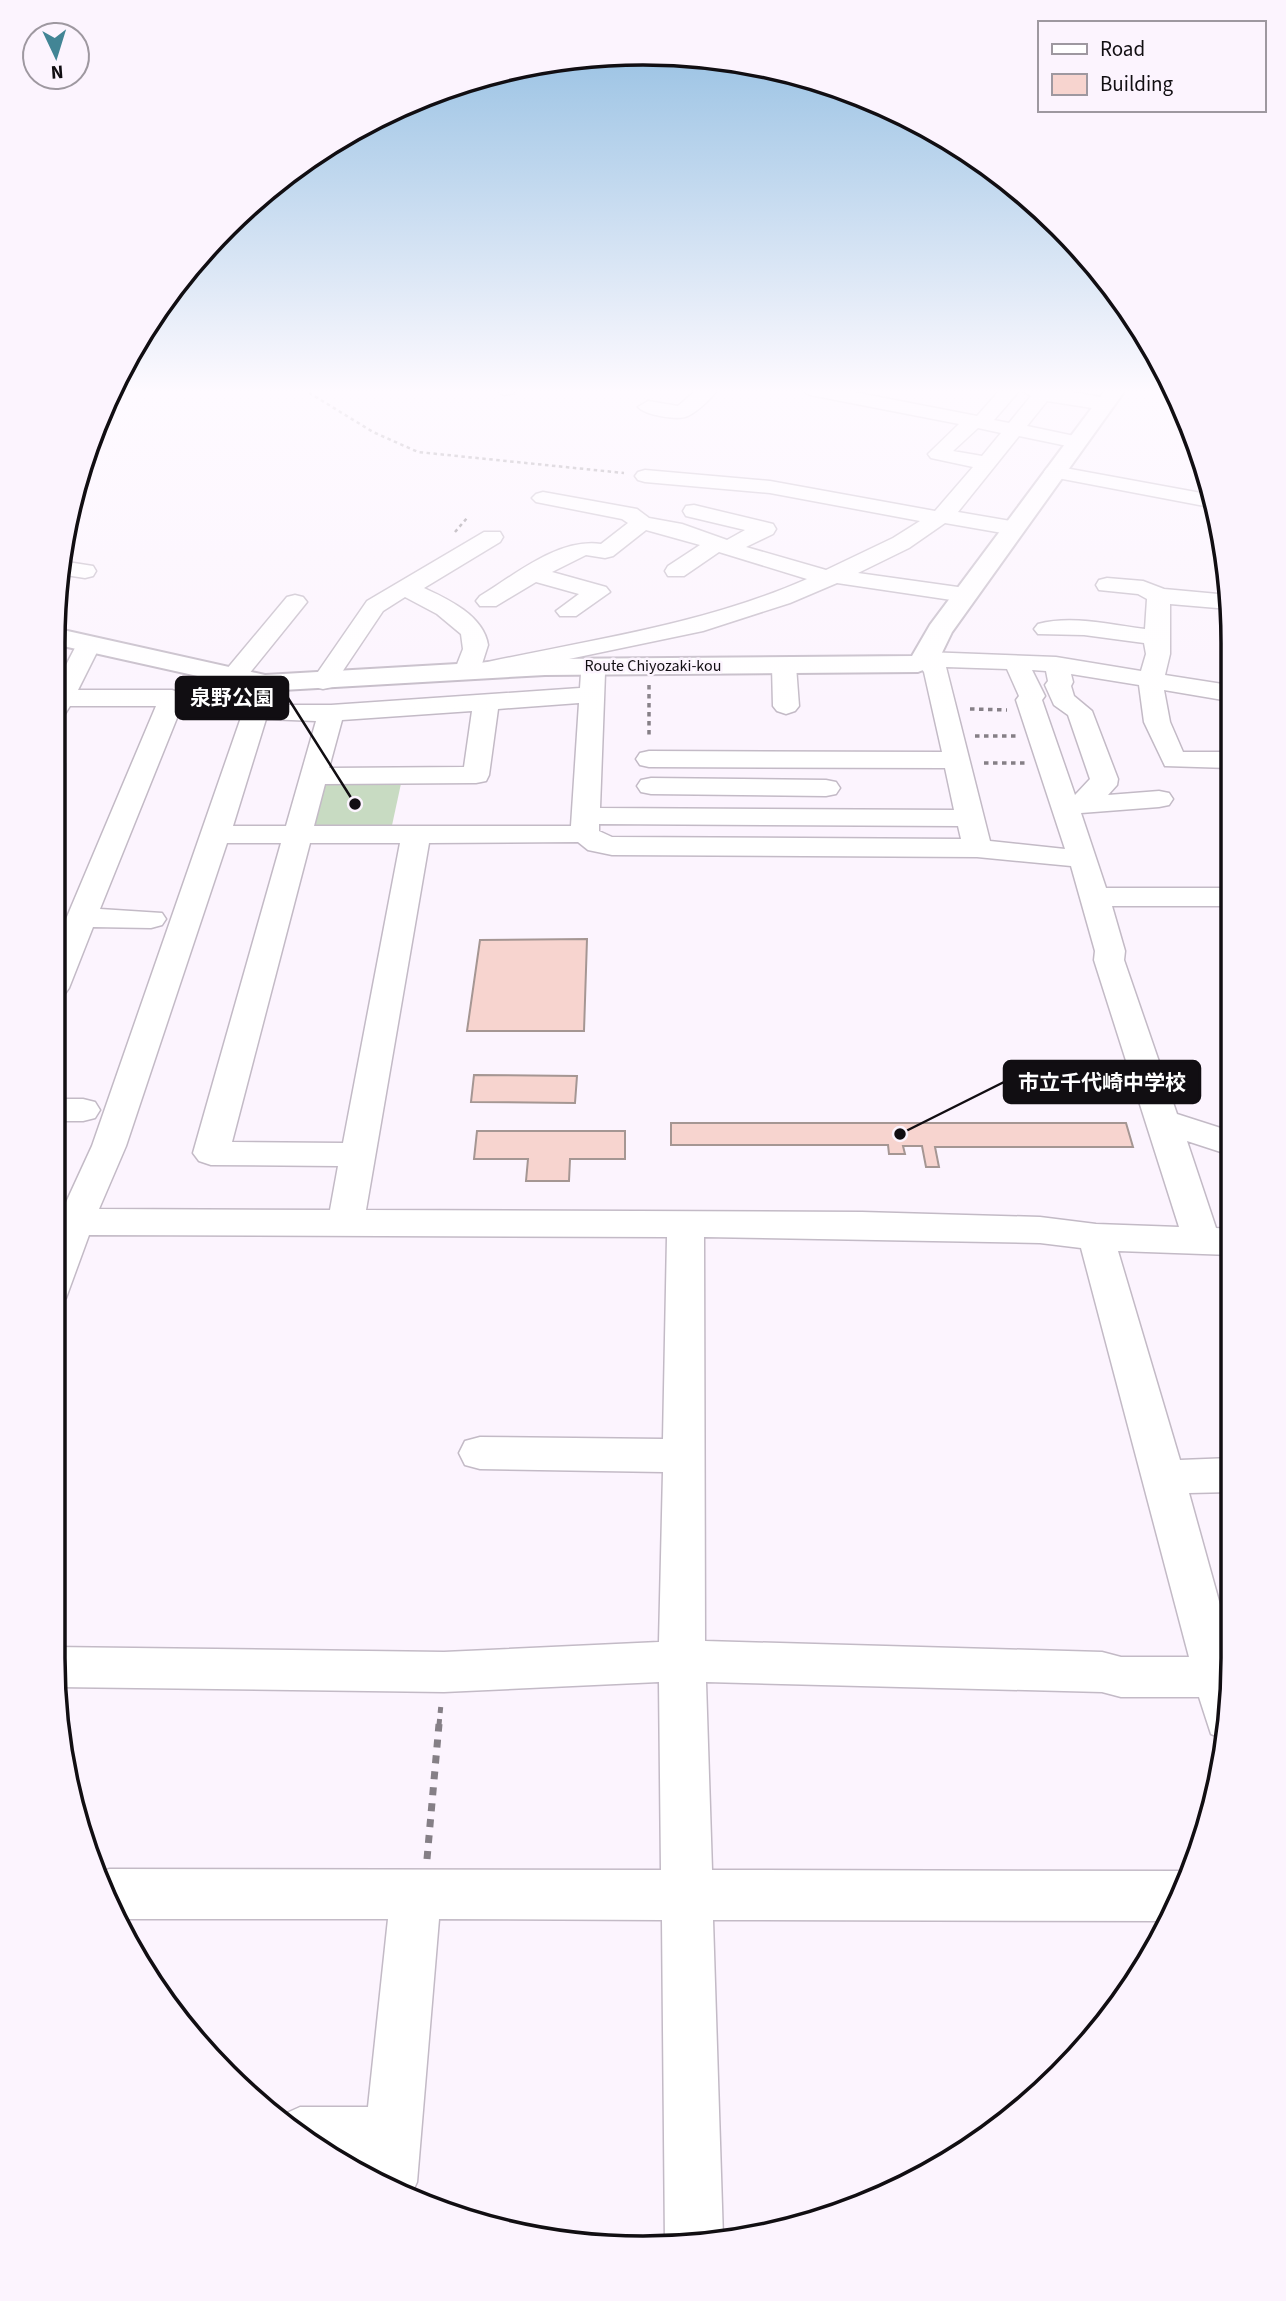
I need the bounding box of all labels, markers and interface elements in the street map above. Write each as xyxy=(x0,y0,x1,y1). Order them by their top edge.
north arrow xyxy=(21,21,91,91)
legend xyxy=(1038,21,1265,112)
text: Road xyxy=(1100,34,1145,64)
text: N xyxy=(50,58,64,85)
text: Building xyxy=(1100,69,1174,99)
street label: Route Chiyozaki-kou xyxy=(585,655,721,677)
callout: 泉野公園 xyxy=(176,677,288,719)
text: 泉野公園 xyxy=(190,683,274,713)
callout: 市立千代崎中学校 xyxy=(1004,1061,1200,1103)
text: 市立千代崎中学校 xyxy=(1018,1068,1186,1098)

